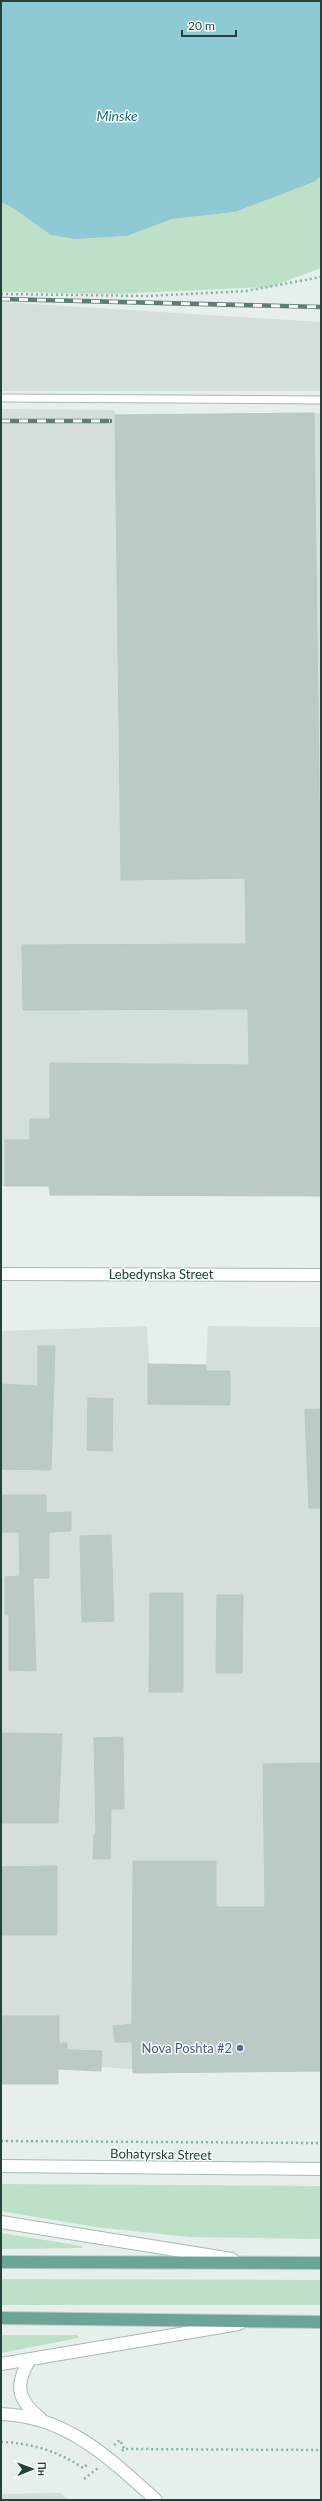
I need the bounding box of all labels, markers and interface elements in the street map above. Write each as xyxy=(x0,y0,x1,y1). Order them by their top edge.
scale bar xyxy=(182,12,236,38)
text: 20 m xyxy=(188,18,215,33)
water label: Minske xyxy=(96,107,138,124)
street label: Lebedynska Street xyxy=(109,1266,214,1282)
place label: Nova Poshta #2 xyxy=(142,2040,232,2056)
marker: Nova Poshta #2 xyxy=(235,2043,245,2053)
street label: Bohatyrska Street xyxy=(110,2145,212,2163)
north arrow xyxy=(12,2449,52,2489)
text: Пн xyxy=(36,2462,49,2476)

